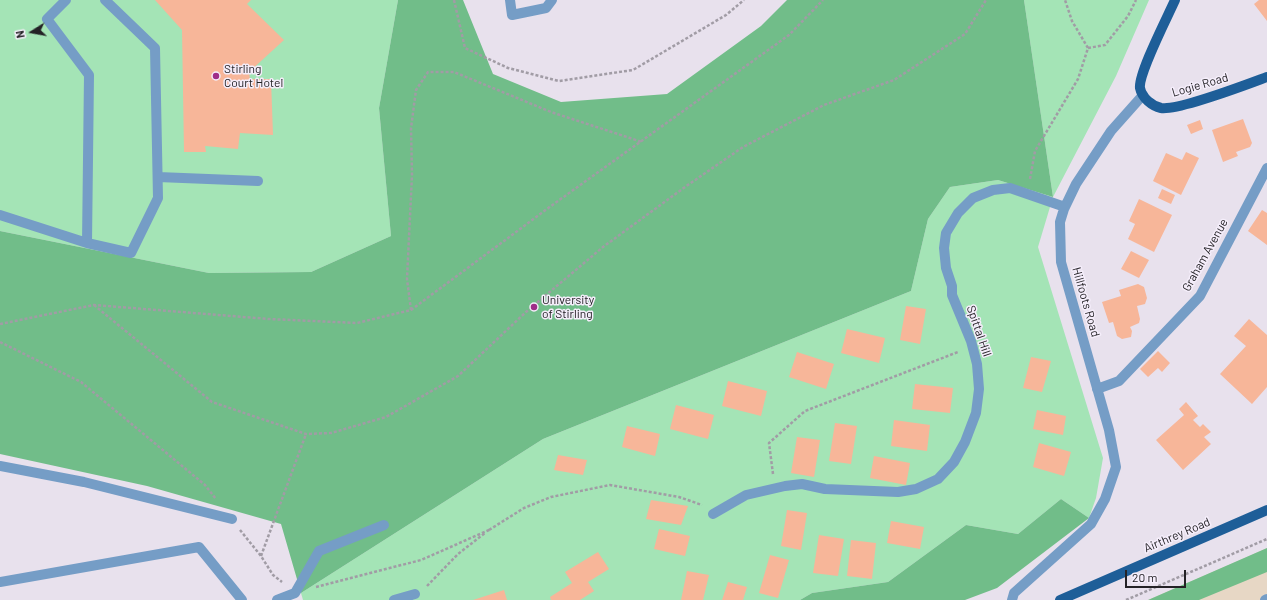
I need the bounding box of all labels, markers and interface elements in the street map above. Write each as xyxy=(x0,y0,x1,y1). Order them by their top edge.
north arrow xyxy=(12,12,52,52)
text: N xyxy=(13,30,27,39)
place label: Stirling Court Hotel xyxy=(224,62,283,90)
street label: Logie Road xyxy=(1170,70,1230,100)
marker: Stirling Court Hotel xyxy=(211,71,221,81)
street label: Graham Avenue xyxy=(1179,216,1231,294)
street label: Hillfoots Road xyxy=(1069,265,1103,339)
place label: University of Stirling xyxy=(542,293,594,321)
marker: University of Stirling xyxy=(529,302,539,312)
street label: Spittal Hill xyxy=(964,304,994,358)
street label: Airthrey Road xyxy=(1142,515,1212,555)
scale bar xyxy=(1127,562,1188,588)
text: 20 m xyxy=(1132,570,1158,584)

